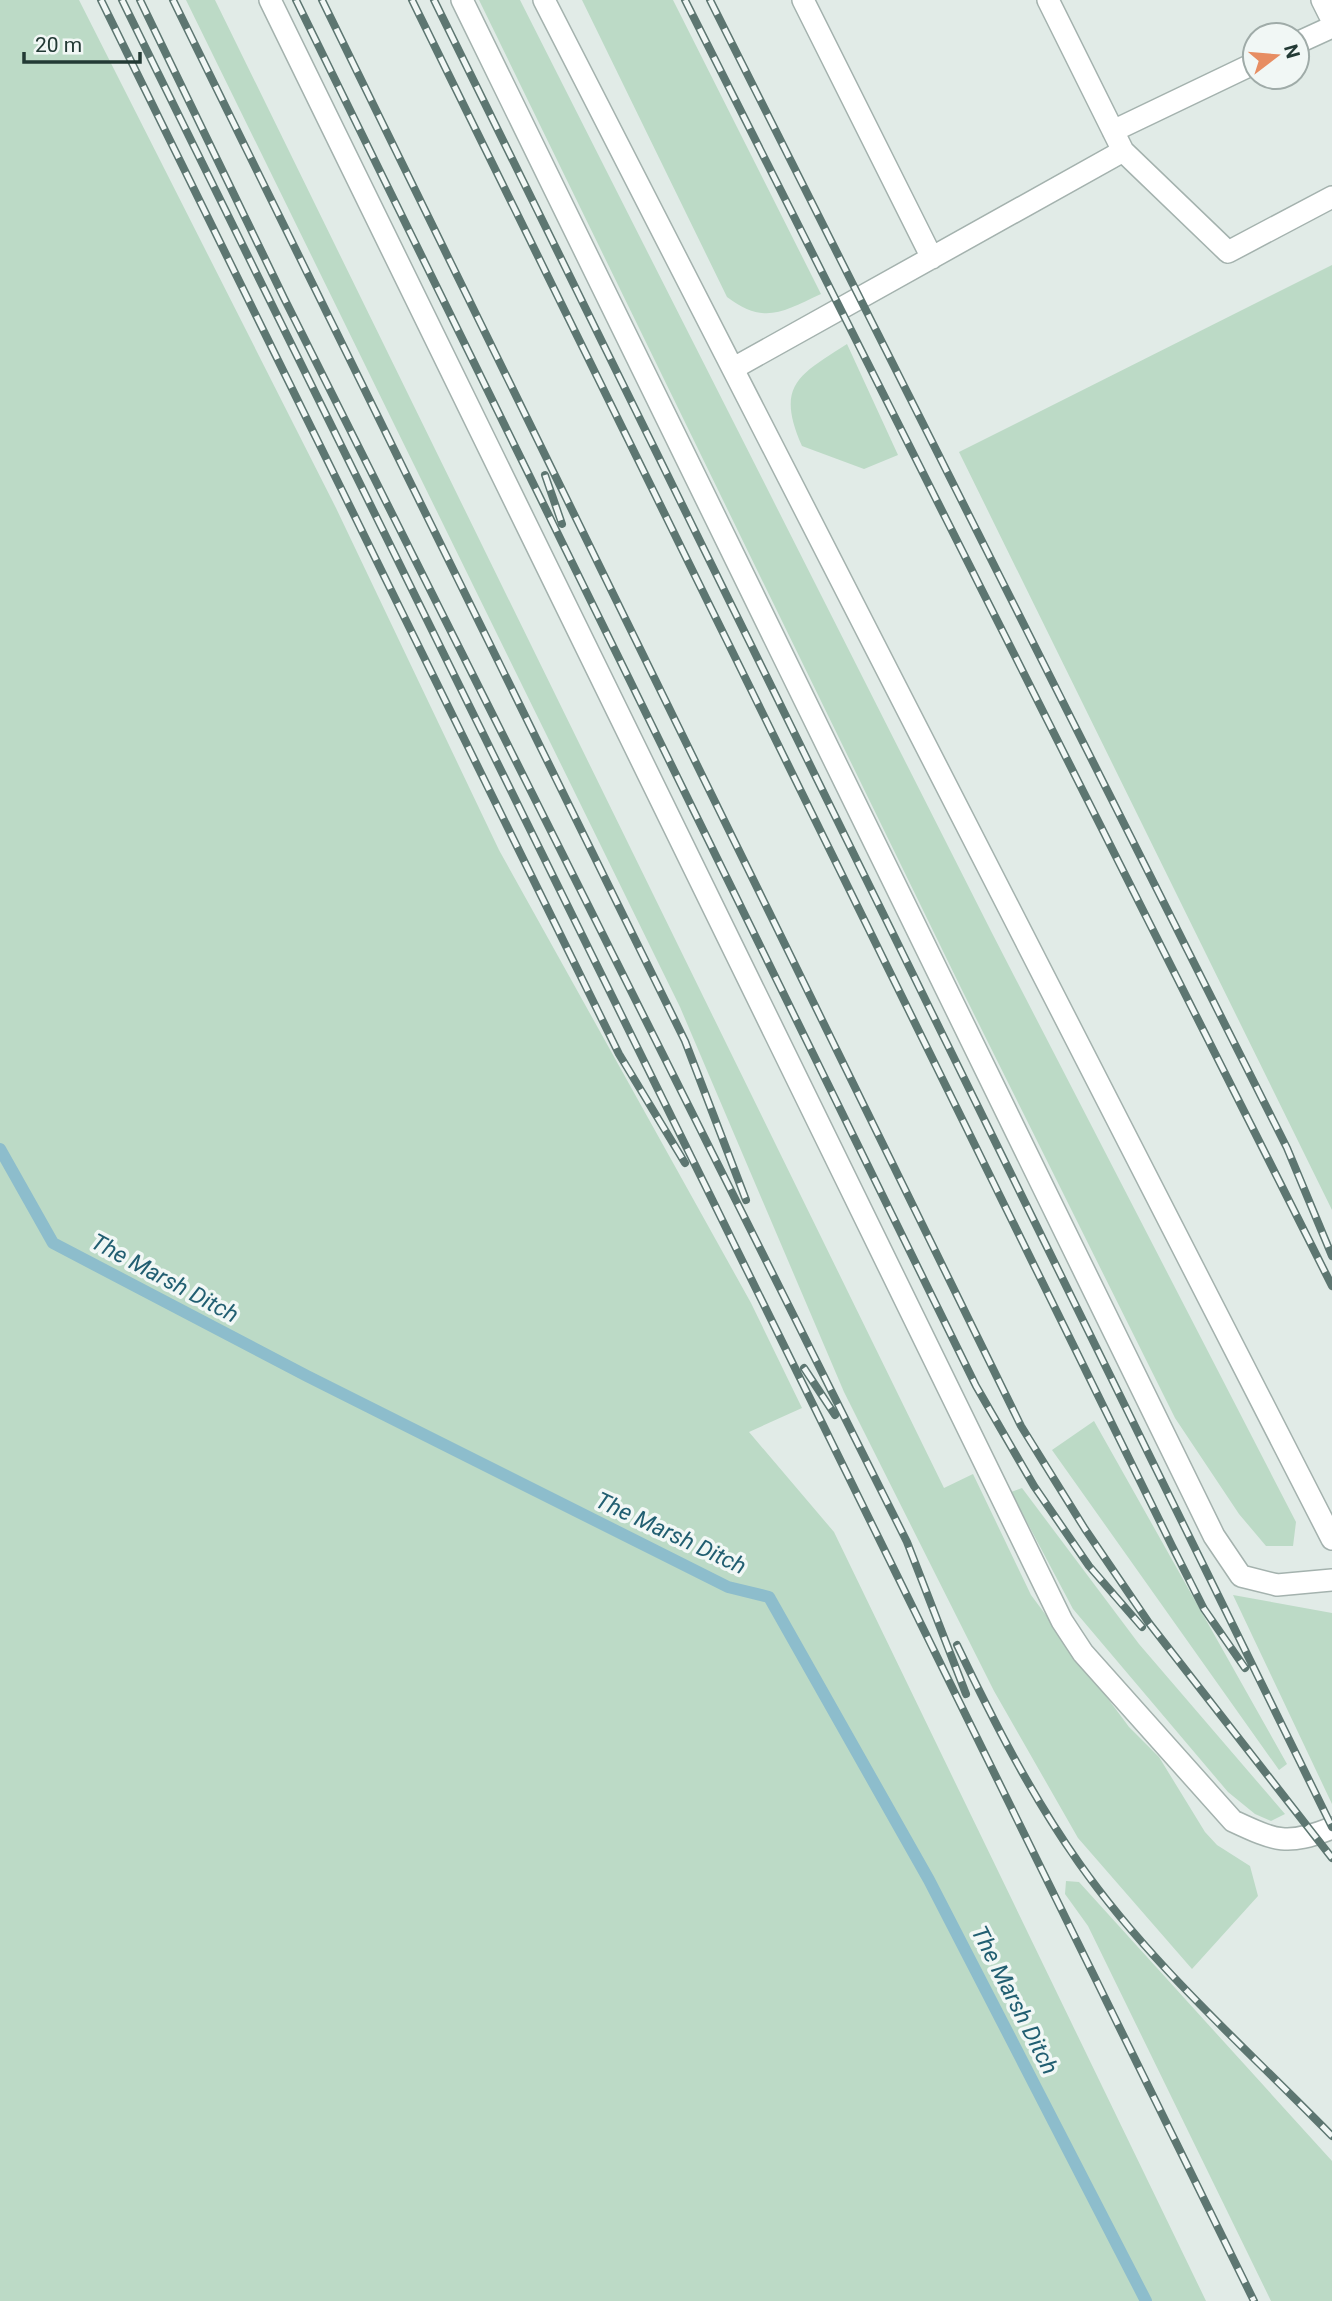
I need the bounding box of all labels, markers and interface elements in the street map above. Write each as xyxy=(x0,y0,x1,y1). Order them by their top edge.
scale bar xyxy=(24,21,140,65)
north arrow xyxy=(1241,21,1311,91)
text: 20 m xyxy=(35,33,82,57)
text: N xyxy=(1279,42,1305,61)
water label: The Marsh Ditch xyxy=(86,1228,243,1329)
water label: The Marsh Ditch xyxy=(591,1487,750,1580)
water label: The Marsh Ditch xyxy=(966,1921,1064,2079)

